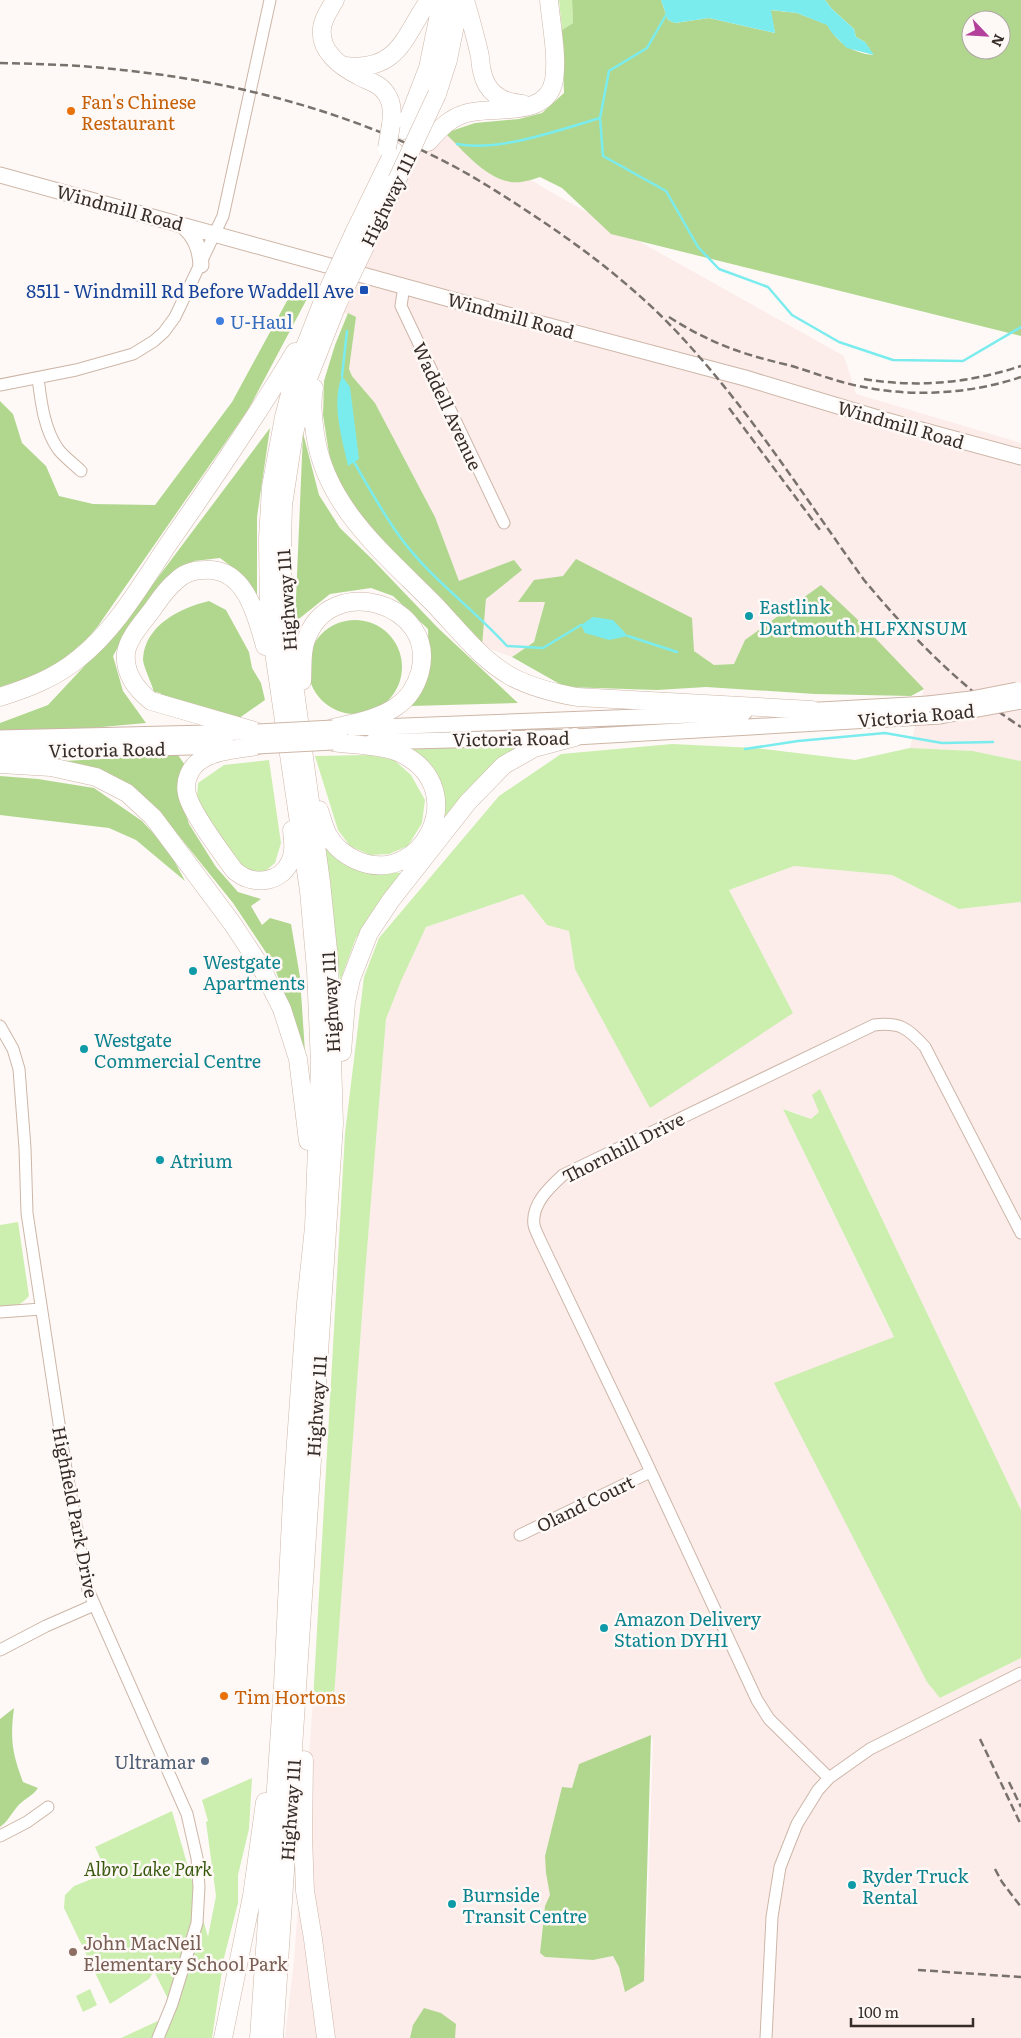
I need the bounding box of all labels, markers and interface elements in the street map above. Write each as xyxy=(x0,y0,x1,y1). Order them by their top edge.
north arrow xyxy=(961,10,1011,60)
text: N xyxy=(987,31,1010,51)
place label: Fan's Chinese Restaurant xyxy=(81,88,196,136)
marker: Fan's Chinese Restaurant xyxy=(65,105,77,117)
street label: Highway 111 xyxy=(353,147,423,251)
street label: Windmill Road xyxy=(53,177,187,237)
place label: 8511 - Windmill Rd Before Waddell Ave xyxy=(26,277,354,304)
marker: 8511 - Windmill Rd Before Waddell Ave xyxy=(358,284,370,296)
street label: Windmill Road xyxy=(444,285,578,345)
place label: U-Haul xyxy=(230,308,293,335)
marker: U-Haul xyxy=(214,315,226,327)
street label: Waddell Avenue xyxy=(406,337,490,475)
street label: Windmill Road xyxy=(834,393,968,455)
street label: Highway 111 xyxy=(269,548,303,652)
place label: Eastlink Dartmouth HLFXNSUM xyxy=(759,593,968,641)
marker: Eastlink Dartmouth HLFXNSUM xyxy=(743,610,755,622)
street label: Victoria Road xyxy=(857,696,975,734)
street label: Victoria Road xyxy=(452,723,570,753)
street label: Victoria Road xyxy=(48,734,166,764)
place label: Westgate Apartments xyxy=(203,948,305,996)
street label: Highway 111 xyxy=(314,950,346,1054)
marker: Westgate Apartments xyxy=(187,965,199,977)
place label: Westgate Commercial Centre xyxy=(94,1026,261,1074)
marker: Westgate Commercial Centre xyxy=(78,1043,90,1055)
street label: Thornhill Drive xyxy=(557,1105,689,1189)
place label: Atrium xyxy=(170,1147,233,1174)
marker: Atrium xyxy=(154,1154,166,1166)
street label: Highway 111 xyxy=(299,1354,333,1458)
street label: Highfield Park Drive xyxy=(46,1424,106,1600)
street label: Oland Court xyxy=(532,1467,639,1538)
place label: Amazon Delivery Station DYH1 xyxy=(614,1605,762,1653)
marker: Amazon Delivery Station DYH1 xyxy=(598,1622,610,1634)
place label: Tim Hortons xyxy=(234,1683,345,1710)
marker: Tim Hortons xyxy=(218,1690,230,1702)
place label: Ultramar xyxy=(114,1748,195,1775)
marker: Ultramar xyxy=(199,1755,211,1767)
street label: Highway 111 xyxy=(273,1758,307,1862)
park label: Albro Lake Park xyxy=(84,1855,212,1882)
place label: Ryder Truck Rental xyxy=(862,1862,969,1910)
marker: Ryder Truck Rental xyxy=(846,1879,858,1891)
place label: Burnside Transit Centre xyxy=(462,1881,587,1929)
marker: Burnside Transit Centre xyxy=(446,1898,458,1910)
place label: John MacNeil Elementary School Park xyxy=(83,1929,289,1977)
marker: John MacNeil Elementary School Park xyxy=(67,1946,79,1958)
scale bar xyxy=(851,1996,974,2028)
text: 100 m xyxy=(858,2000,899,2023)

